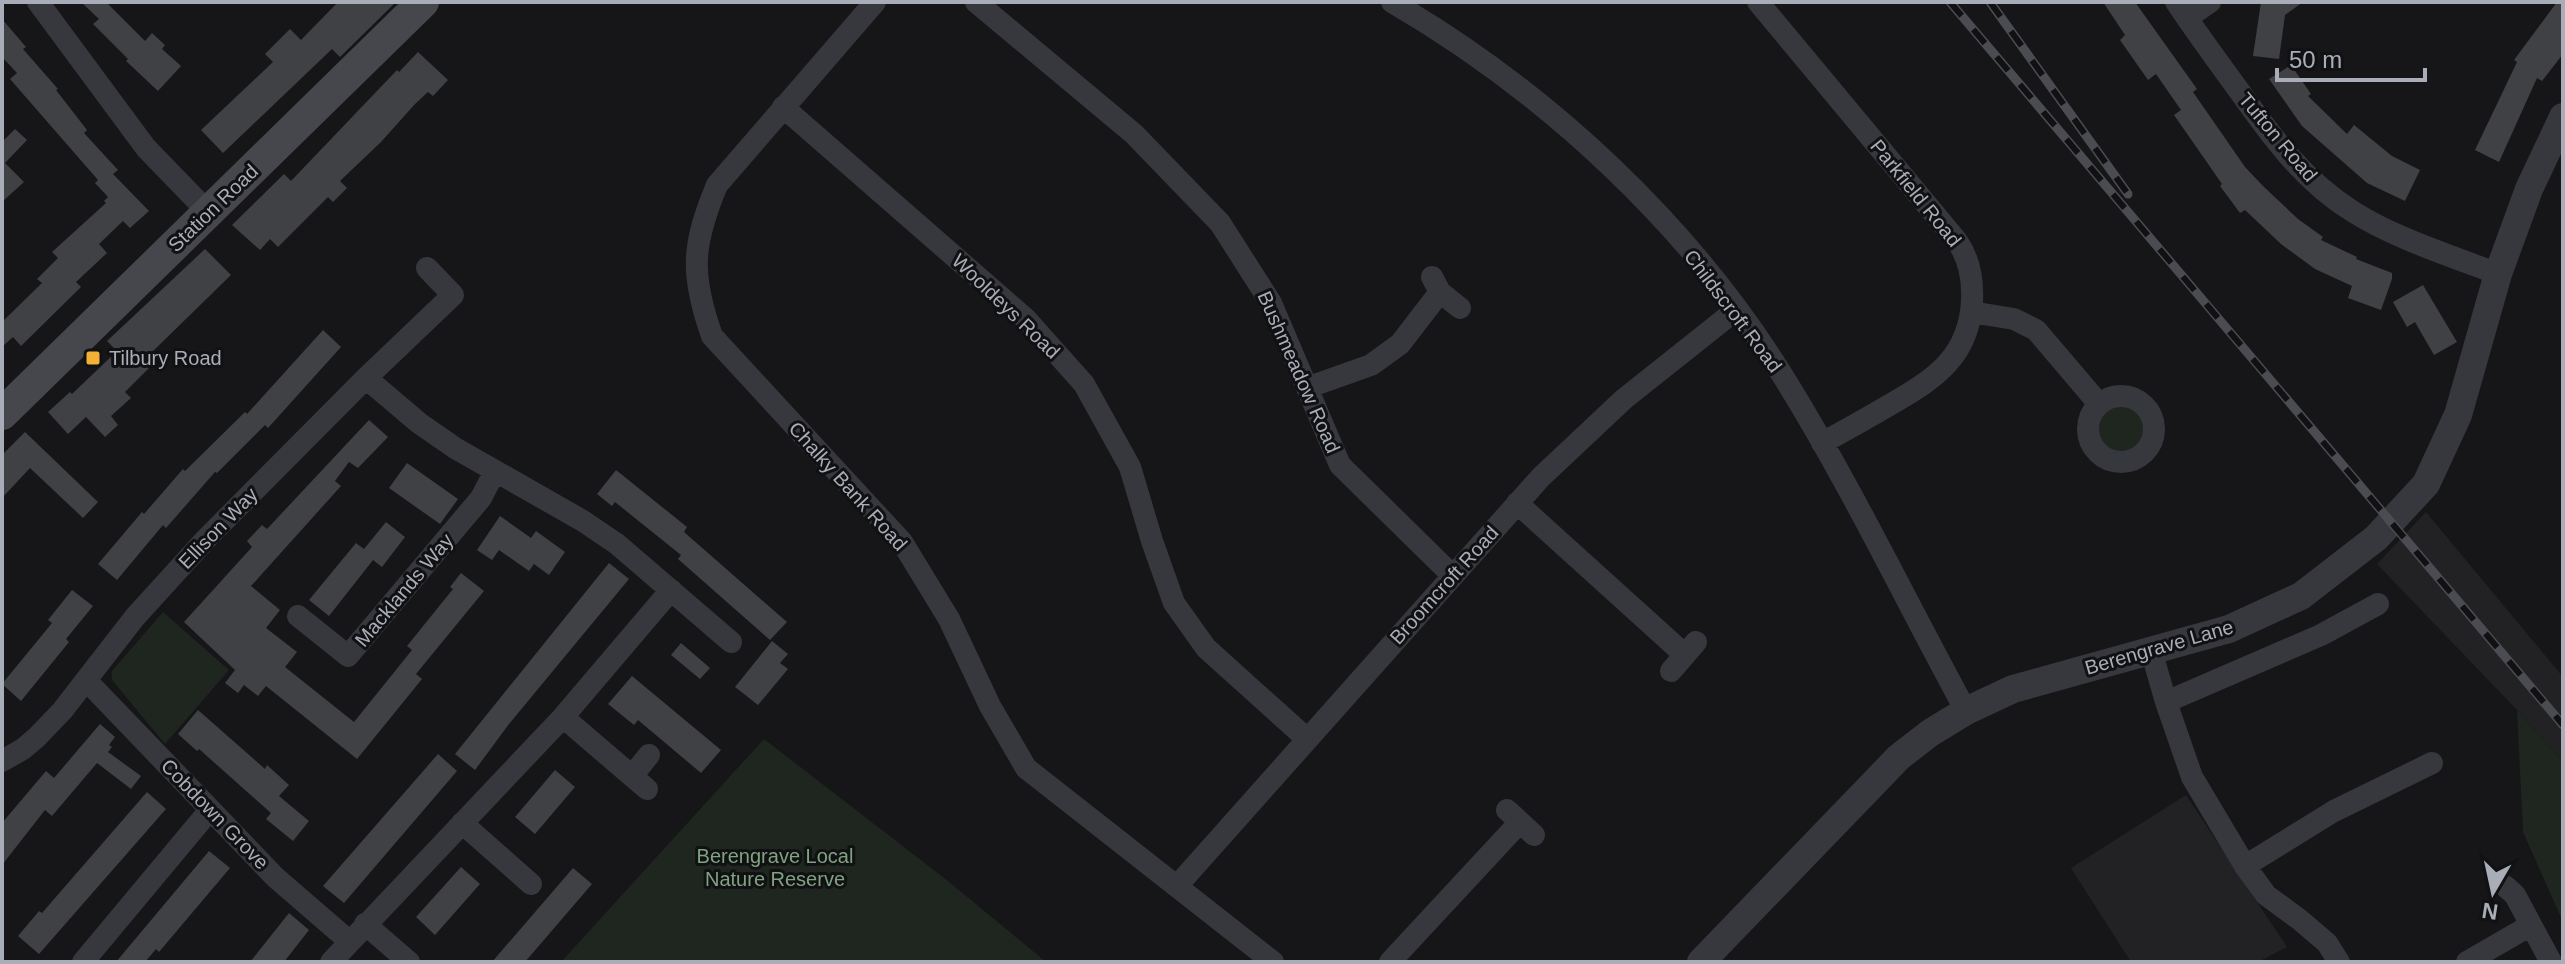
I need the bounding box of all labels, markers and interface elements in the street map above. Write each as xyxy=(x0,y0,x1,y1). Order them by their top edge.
scale bar xyxy=(2277,32,2425,82)
text: 50 m xyxy=(2289,46,2342,73)
street label: Tufton Road xyxy=(2234,88,2322,186)
street label: Parkfield Road xyxy=(1866,135,1966,251)
street label: Station Road xyxy=(164,160,262,256)
street label: Childscroft Road xyxy=(1680,245,1786,377)
street label: Wooldeys Road xyxy=(948,249,1064,363)
street label: Bushmeadow Road xyxy=(1253,288,1345,456)
place label: Tilbury Road xyxy=(109,347,222,369)
marker: Tilbury Road xyxy=(84,349,102,367)
street label: Chalky Bank Road xyxy=(784,417,912,555)
street label: Ellison Way xyxy=(174,483,262,573)
street label: Broomcroft Road xyxy=(1385,521,1503,649)
street label: Macklands Way xyxy=(350,529,458,651)
street label: Berengrave Lane xyxy=(2082,615,2236,679)
street label: Cobdown Grove xyxy=(157,754,273,874)
park label: Berengrave Local Nature Reserve xyxy=(697,845,853,890)
north arrow xyxy=(2453,852,2533,932)
text: N xyxy=(2480,898,2500,925)

